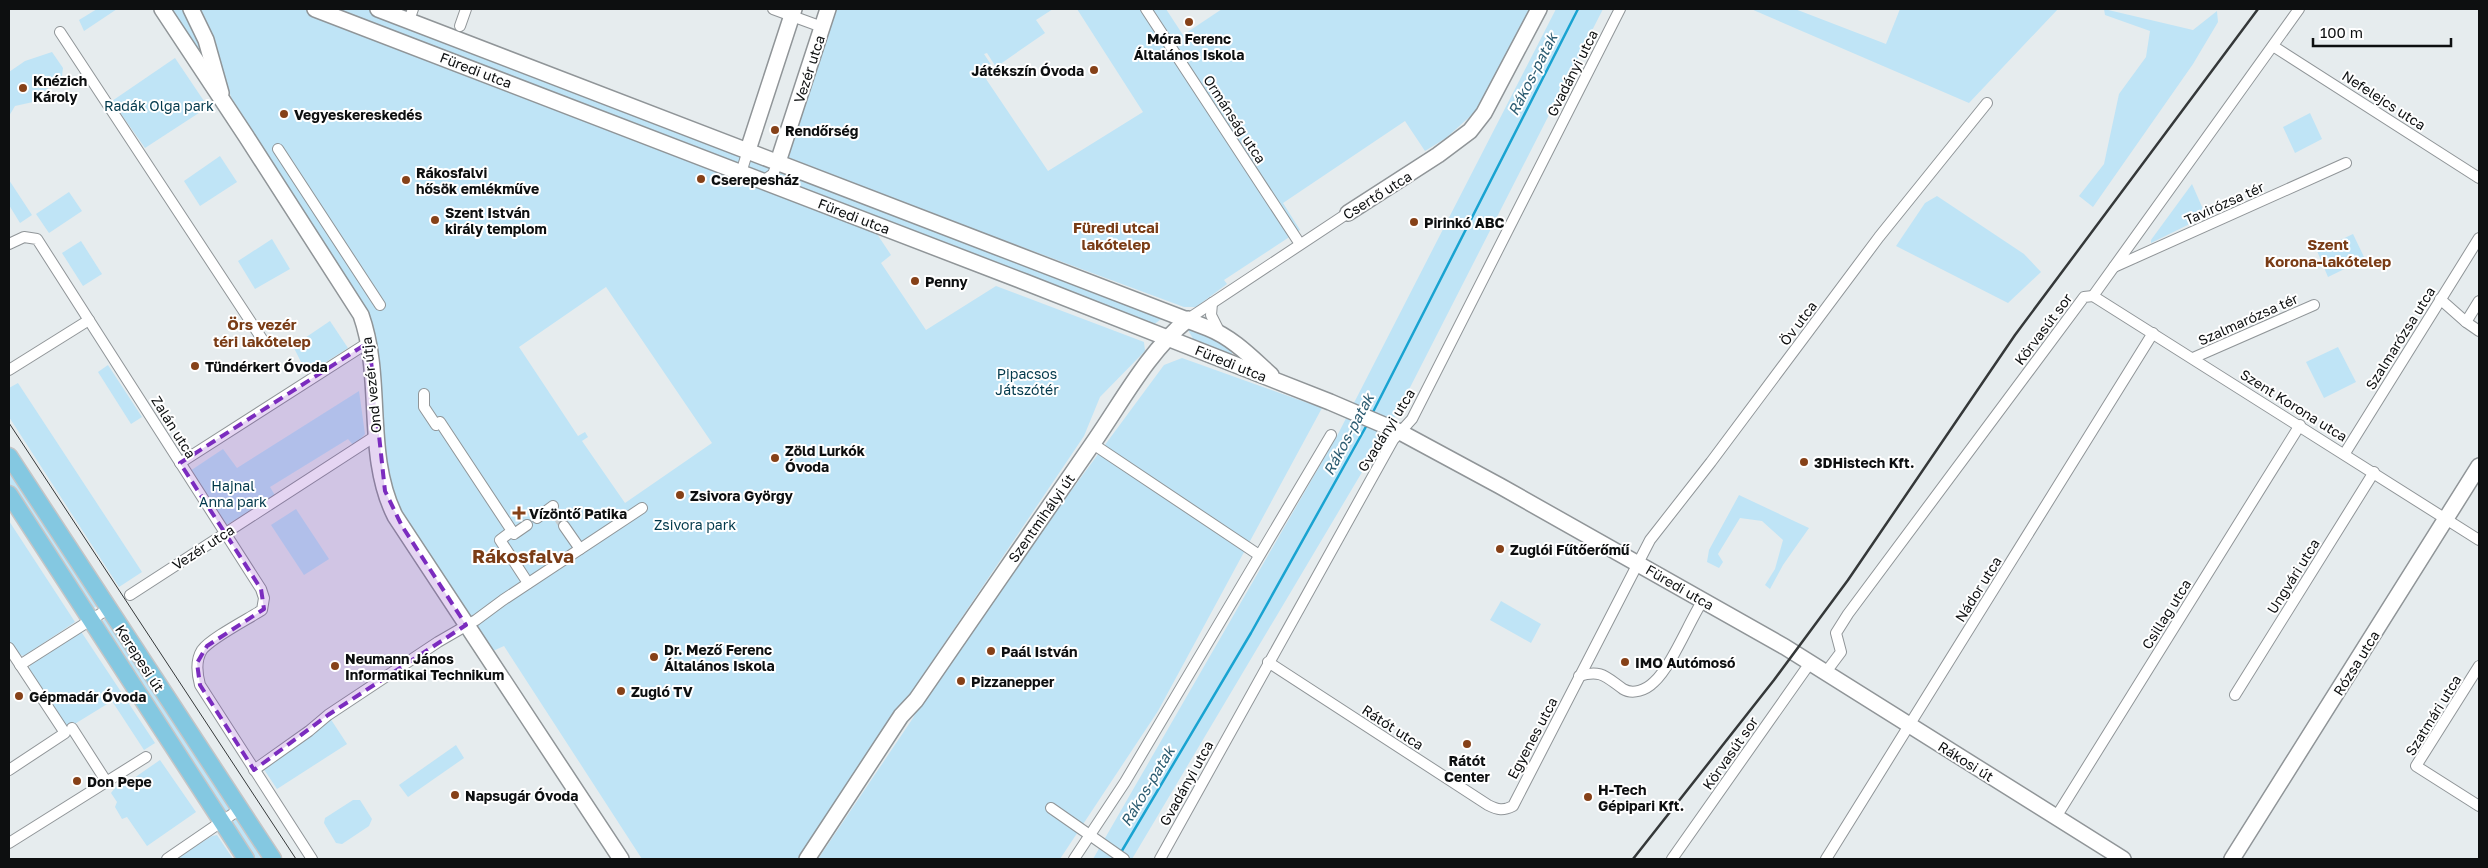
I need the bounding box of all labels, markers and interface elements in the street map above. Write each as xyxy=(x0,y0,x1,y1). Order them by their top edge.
scale bar xyxy=(2313,15,2450,47)
marker: Móra Ferenc Általános Iskola xyxy=(1183,16,1195,28)
text: 100 m xyxy=(2320,23,2363,41)
street label: Gvadányi utca xyxy=(1543,27,1601,119)
water label: Rákos-patak xyxy=(1504,29,1561,118)
place label: Móra Ferenc Általános Iskola xyxy=(1134,30,1244,63)
street label: Vezér utca xyxy=(790,33,828,105)
street label: Füredi utca xyxy=(438,48,514,92)
place label: Játékszín Óvoda xyxy=(971,62,1084,79)
marker: Játékszín Óvoda xyxy=(1088,64,1100,76)
street label: Nefelejcs utca xyxy=(2339,67,2429,133)
place label: Knézich Károly xyxy=(33,72,87,105)
street label: Ormánság utca xyxy=(1200,72,1270,166)
marker: Knézich Károly xyxy=(17,82,29,94)
park label: Radák Olga park xyxy=(104,97,214,114)
place label: Vegyeskereskedés xyxy=(294,106,423,123)
marker: Vegyeskereskedés xyxy=(278,108,290,120)
place label: Rendőrség xyxy=(785,122,858,139)
marker: Rendőrség xyxy=(769,124,781,136)
place label: Rákosfalvi hősök emlékműve xyxy=(416,164,539,197)
street label: Csertő utca xyxy=(1339,167,1415,223)
place label: Cserepesház xyxy=(711,171,799,188)
marker: Cserepesház xyxy=(695,173,707,185)
marker: Rákosfalvi hősök emlékműve xyxy=(400,174,412,186)
street label: Tavirózsa tér xyxy=(2181,178,2267,228)
street label: Füredi utca xyxy=(816,194,892,238)
place label: Szent István király templom xyxy=(445,204,547,237)
marker: Szent István király templom xyxy=(429,214,441,226)
place label: Pirinkó ABC xyxy=(1424,214,1504,231)
marker: Pirinkó ABC xyxy=(1408,216,1420,228)
district label: Füredi utcai lakótelep xyxy=(1073,218,1159,253)
district label: Szent Korona-lakótelep xyxy=(2265,235,2391,270)
place label: Penny xyxy=(925,273,968,290)
marker: Penny xyxy=(909,275,921,287)
street label: Szalmarózsa utca xyxy=(2362,283,2438,393)
street label: Körvasút sor xyxy=(2011,289,2076,368)
street label: Szalmarózsa tér xyxy=(2195,289,2301,349)
street label: Öv utca xyxy=(1776,297,1820,349)
district label: Örs vezér téri lakótelep xyxy=(213,315,311,350)
street label: Ond vezér útja xyxy=(357,336,385,434)
street label: Füredi utca xyxy=(1193,341,1269,385)
place label: Tündérkert Óvoda xyxy=(205,358,328,375)
marker: Tündérkert Óvoda xyxy=(189,360,201,372)
park label: Pipacsos Játszótér xyxy=(995,365,1059,398)
street label: Szent Korona utca xyxy=(2237,365,2351,445)
street label: Gvadányi utca xyxy=(1354,385,1418,475)
water label: Rákos-patak xyxy=(1319,389,1378,478)
street label: Zalán utca xyxy=(148,393,200,461)
place label: Zöld Lurkók Óvoda xyxy=(785,442,865,475)
marker: Zöld Lurkók Óvoda xyxy=(769,452,781,464)
place label: 3DHistech Kft. xyxy=(1814,454,1914,471)
marker: 3DHistech Kft. xyxy=(1798,456,1810,468)
street label: Szentmihályi út xyxy=(1004,470,1078,566)
park label: Hajnal Anna park xyxy=(199,477,267,510)
place label: Zsivora György xyxy=(690,487,794,504)
marker: Zsivora György xyxy=(674,489,686,501)
place label: Vízöntő Patika xyxy=(529,505,627,522)
marker: Vízöntő Patika xyxy=(513,507,525,519)
park label: Zsivora park xyxy=(654,516,736,533)
street label: Vezér utca xyxy=(169,521,237,573)
street label: Ungvári utca xyxy=(2263,535,2323,617)
place label: Zuglói Fűtőerőmű xyxy=(1510,541,1630,558)
marker: Zuglói Fűtőerőmű xyxy=(1494,543,1506,555)
district label: Rákosfalva xyxy=(472,544,574,567)
street label: Nádor utca xyxy=(1951,553,2005,625)
street label: Füredi utca xyxy=(1643,561,1717,613)
street label: Csillag utca xyxy=(2138,576,2194,652)
street label: Kerepesi út xyxy=(112,621,168,695)
street label: Rózsa utca xyxy=(2329,627,2383,699)
place label: Dr. Mező Ferenc Általános Iskola xyxy=(664,641,775,674)
place label: Paál István xyxy=(1001,643,1077,660)
marker: Paál István xyxy=(985,645,997,657)
place label: Neumann János Informatikai Technikum xyxy=(345,650,504,683)
marker: Dr. Mező Ferenc Általános Iskola xyxy=(648,651,660,663)
place label: IMO Autómosó xyxy=(1635,654,1735,671)
marker: IMO Autómosó xyxy=(1619,656,1631,668)
marker: Neumann János Informatikai Technikum xyxy=(329,660,341,672)
street label: Szatmári utca xyxy=(2401,672,2465,758)
place label: Pizzanepper xyxy=(971,673,1055,690)
marker: Pizzanepper xyxy=(955,675,967,687)
place label: Zugló TV xyxy=(631,683,693,700)
marker: Zugló TV xyxy=(615,685,627,697)
place label: Gépmadár Óvoda xyxy=(29,688,146,705)
marker: Gépmadár Óvoda xyxy=(13,690,25,702)
street label: Egyenes utca xyxy=(1503,694,1561,782)
street label: Rátót utca xyxy=(1359,701,1427,753)
street label: Körvasút sor xyxy=(1699,713,1762,793)
street label: Gvadányi utca xyxy=(1156,737,1216,829)
street label: Rákosi út xyxy=(1935,737,1997,785)
marker: Rátót Center xyxy=(1461,738,1473,750)
water label: Rákos-patak xyxy=(1116,742,1179,829)
place label: Rátót Center xyxy=(1444,752,1491,785)
place label: Don Pepe xyxy=(87,773,152,790)
marker: Don Pepe xyxy=(71,775,83,787)
place label: H-Tech Gépipari Kft. xyxy=(1598,781,1684,814)
place label: Napsugár Óvoda xyxy=(465,787,578,804)
marker: Napsugár Óvoda xyxy=(449,789,461,801)
marker: H-Tech Gépipari Kft. xyxy=(1582,791,1594,803)

